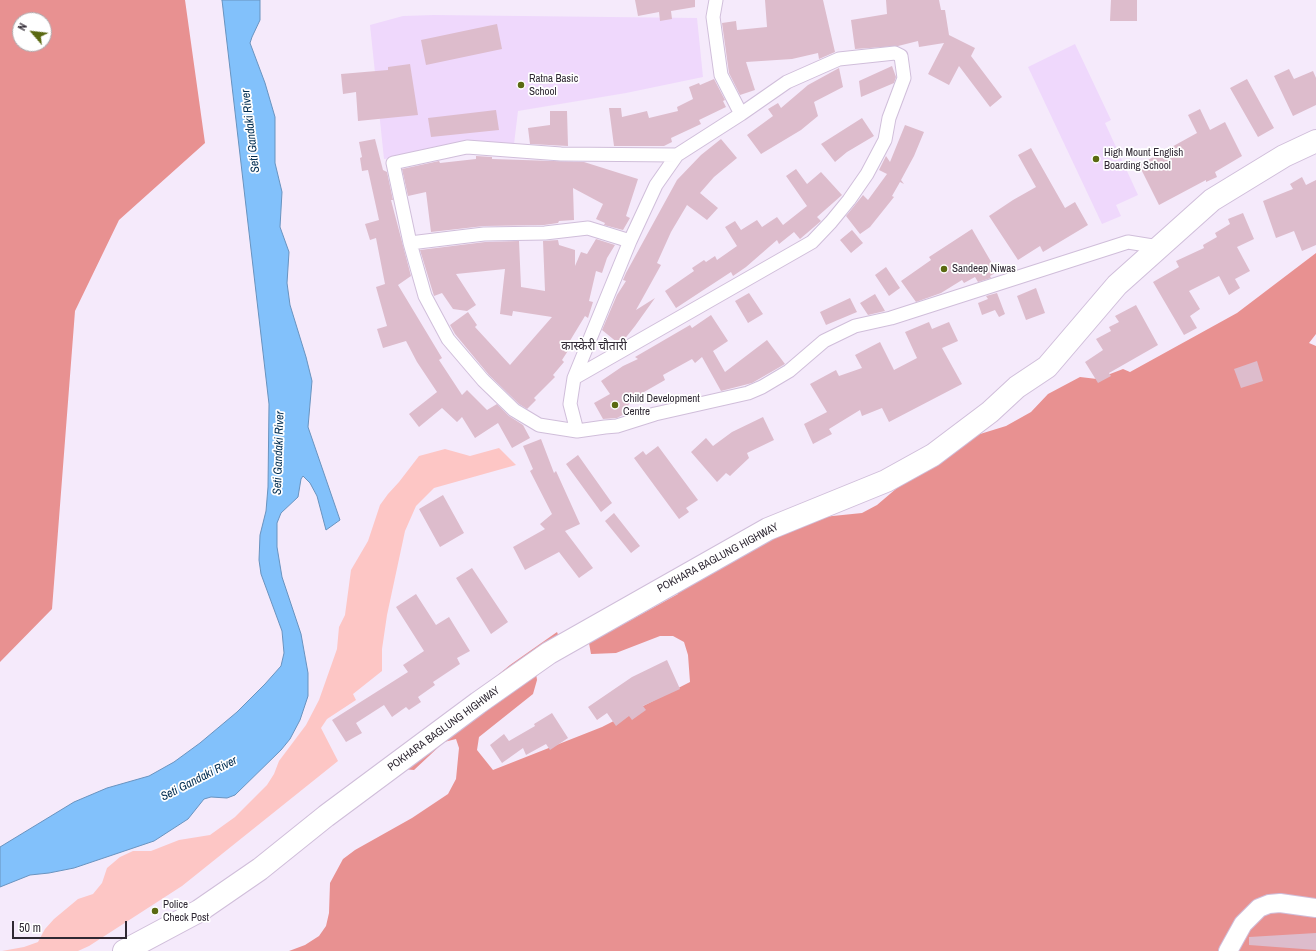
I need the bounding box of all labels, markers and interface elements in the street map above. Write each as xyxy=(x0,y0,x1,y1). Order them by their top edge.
north arrow xyxy=(12,12,52,52)
text: N xyxy=(15,21,30,33)
place label: Ratna Basic School xyxy=(529,72,578,98)
marker: Ratna Basic School xyxy=(516,80,526,90)
water label: Seti Gandaki River xyxy=(239,89,263,173)
place label: High Mount English Boarding School xyxy=(1104,146,1183,172)
marker: High Mount English Boarding School xyxy=(1091,154,1101,164)
place label: Sandeep Niwas xyxy=(952,262,1016,276)
marker: Sandeep Niwas xyxy=(939,264,949,274)
district label: कास्केरी चौतारी xyxy=(561,340,627,354)
place label: Child Development Centre xyxy=(623,392,700,418)
marker: Child Development Centre xyxy=(610,400,620,410)
water label: Seti Gandaki River xyxy=(270,411,288,495)
street label: POKHARA BAGLUNG HIGHWAY xyxy=(655,520,781,596)
street label: POKHARA BAGLUNG HIGHWAY xyxy=(385,684,503,774)
water label: Seti Gandaki River xyxy=(158,754,240,804)
place label: Police Check Post xyxy=(163,898,209,924)
marker: Police Check Post xyxy=(150,906,160,916)
scale bar xyxy=(14,913,129,939)
text: 50 m xyxy=(19,920,41,936)

